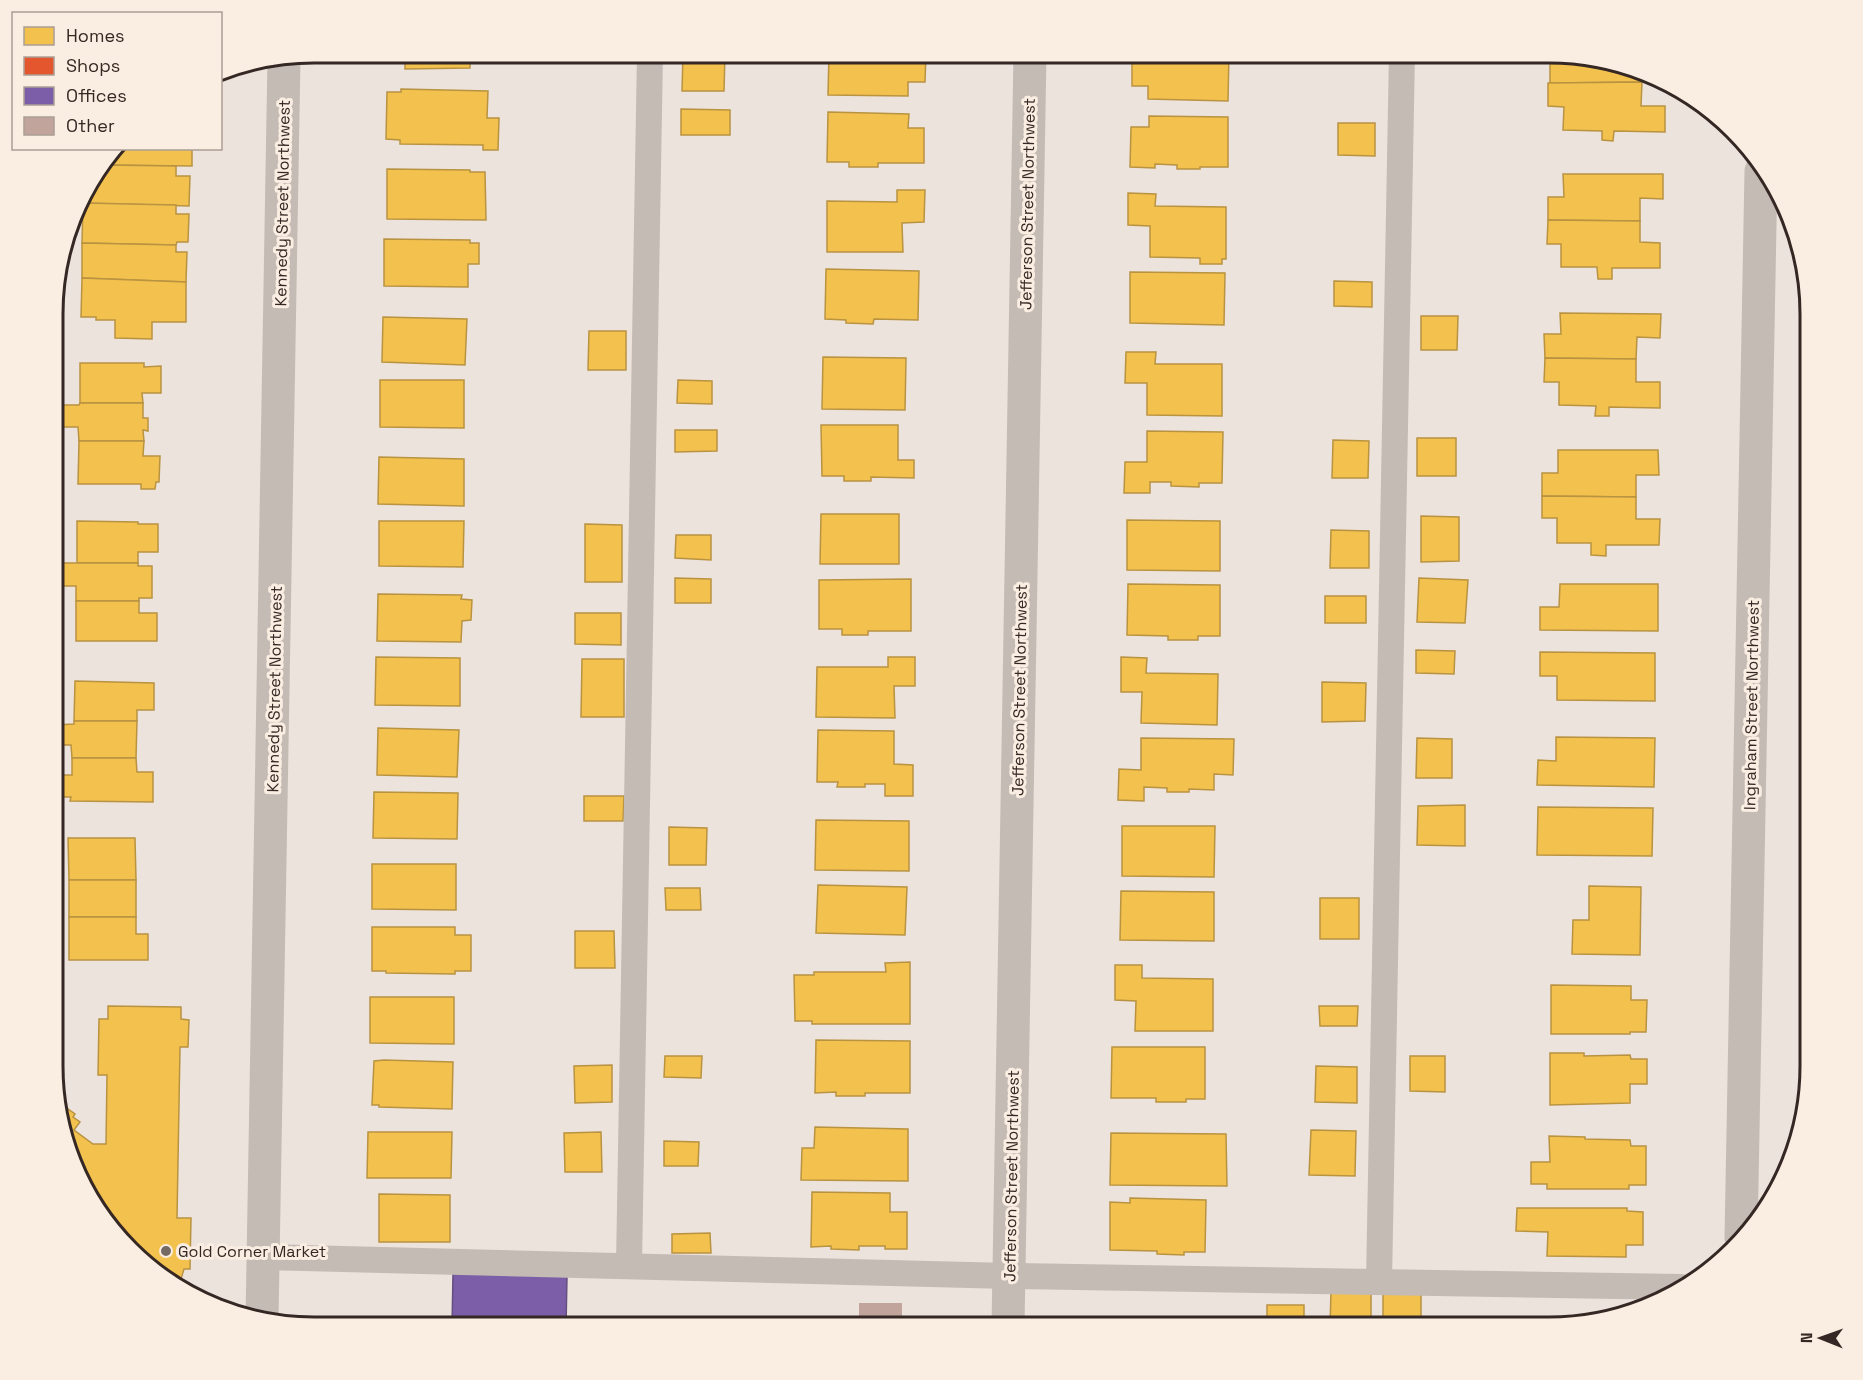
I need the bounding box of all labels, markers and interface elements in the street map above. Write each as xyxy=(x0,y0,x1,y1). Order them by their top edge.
legend xyxy=(12,12,222,150)
text: Homes xyxy=(66,24,125,47)
text: Shops xyxy=(66,54,120,77)
text: Offices xyxy=(66,84,127,107)
street label: Jefferson Street Northwest xyxy=(1015,98,1040,310)
street label: Kennedy Street Northwest xyxy=(270,100,295,306)
text: Other xyxy=(66,114,115,137)
street label: Jefferson Street Northwest xyxy=(1007,584,1032,796)
street label: Kennedy Street Northwest xyxy=(262,586,287,792)
street label: Ingraham Street Northwest xyxy=(1739,600,1764,810)
street label: Jefferson Street Northwest xyxy=(999,1070,1024,1282)
place label: Gold Corner Market xyxy=(178,1241,326,1262)
marker: Gold Corner Market xyxy=(159,1244,173,1258)
north arrow xyxy=(1791,1308,1851,1368)
text: N xyxy=(1796,1332,1817,1343)

